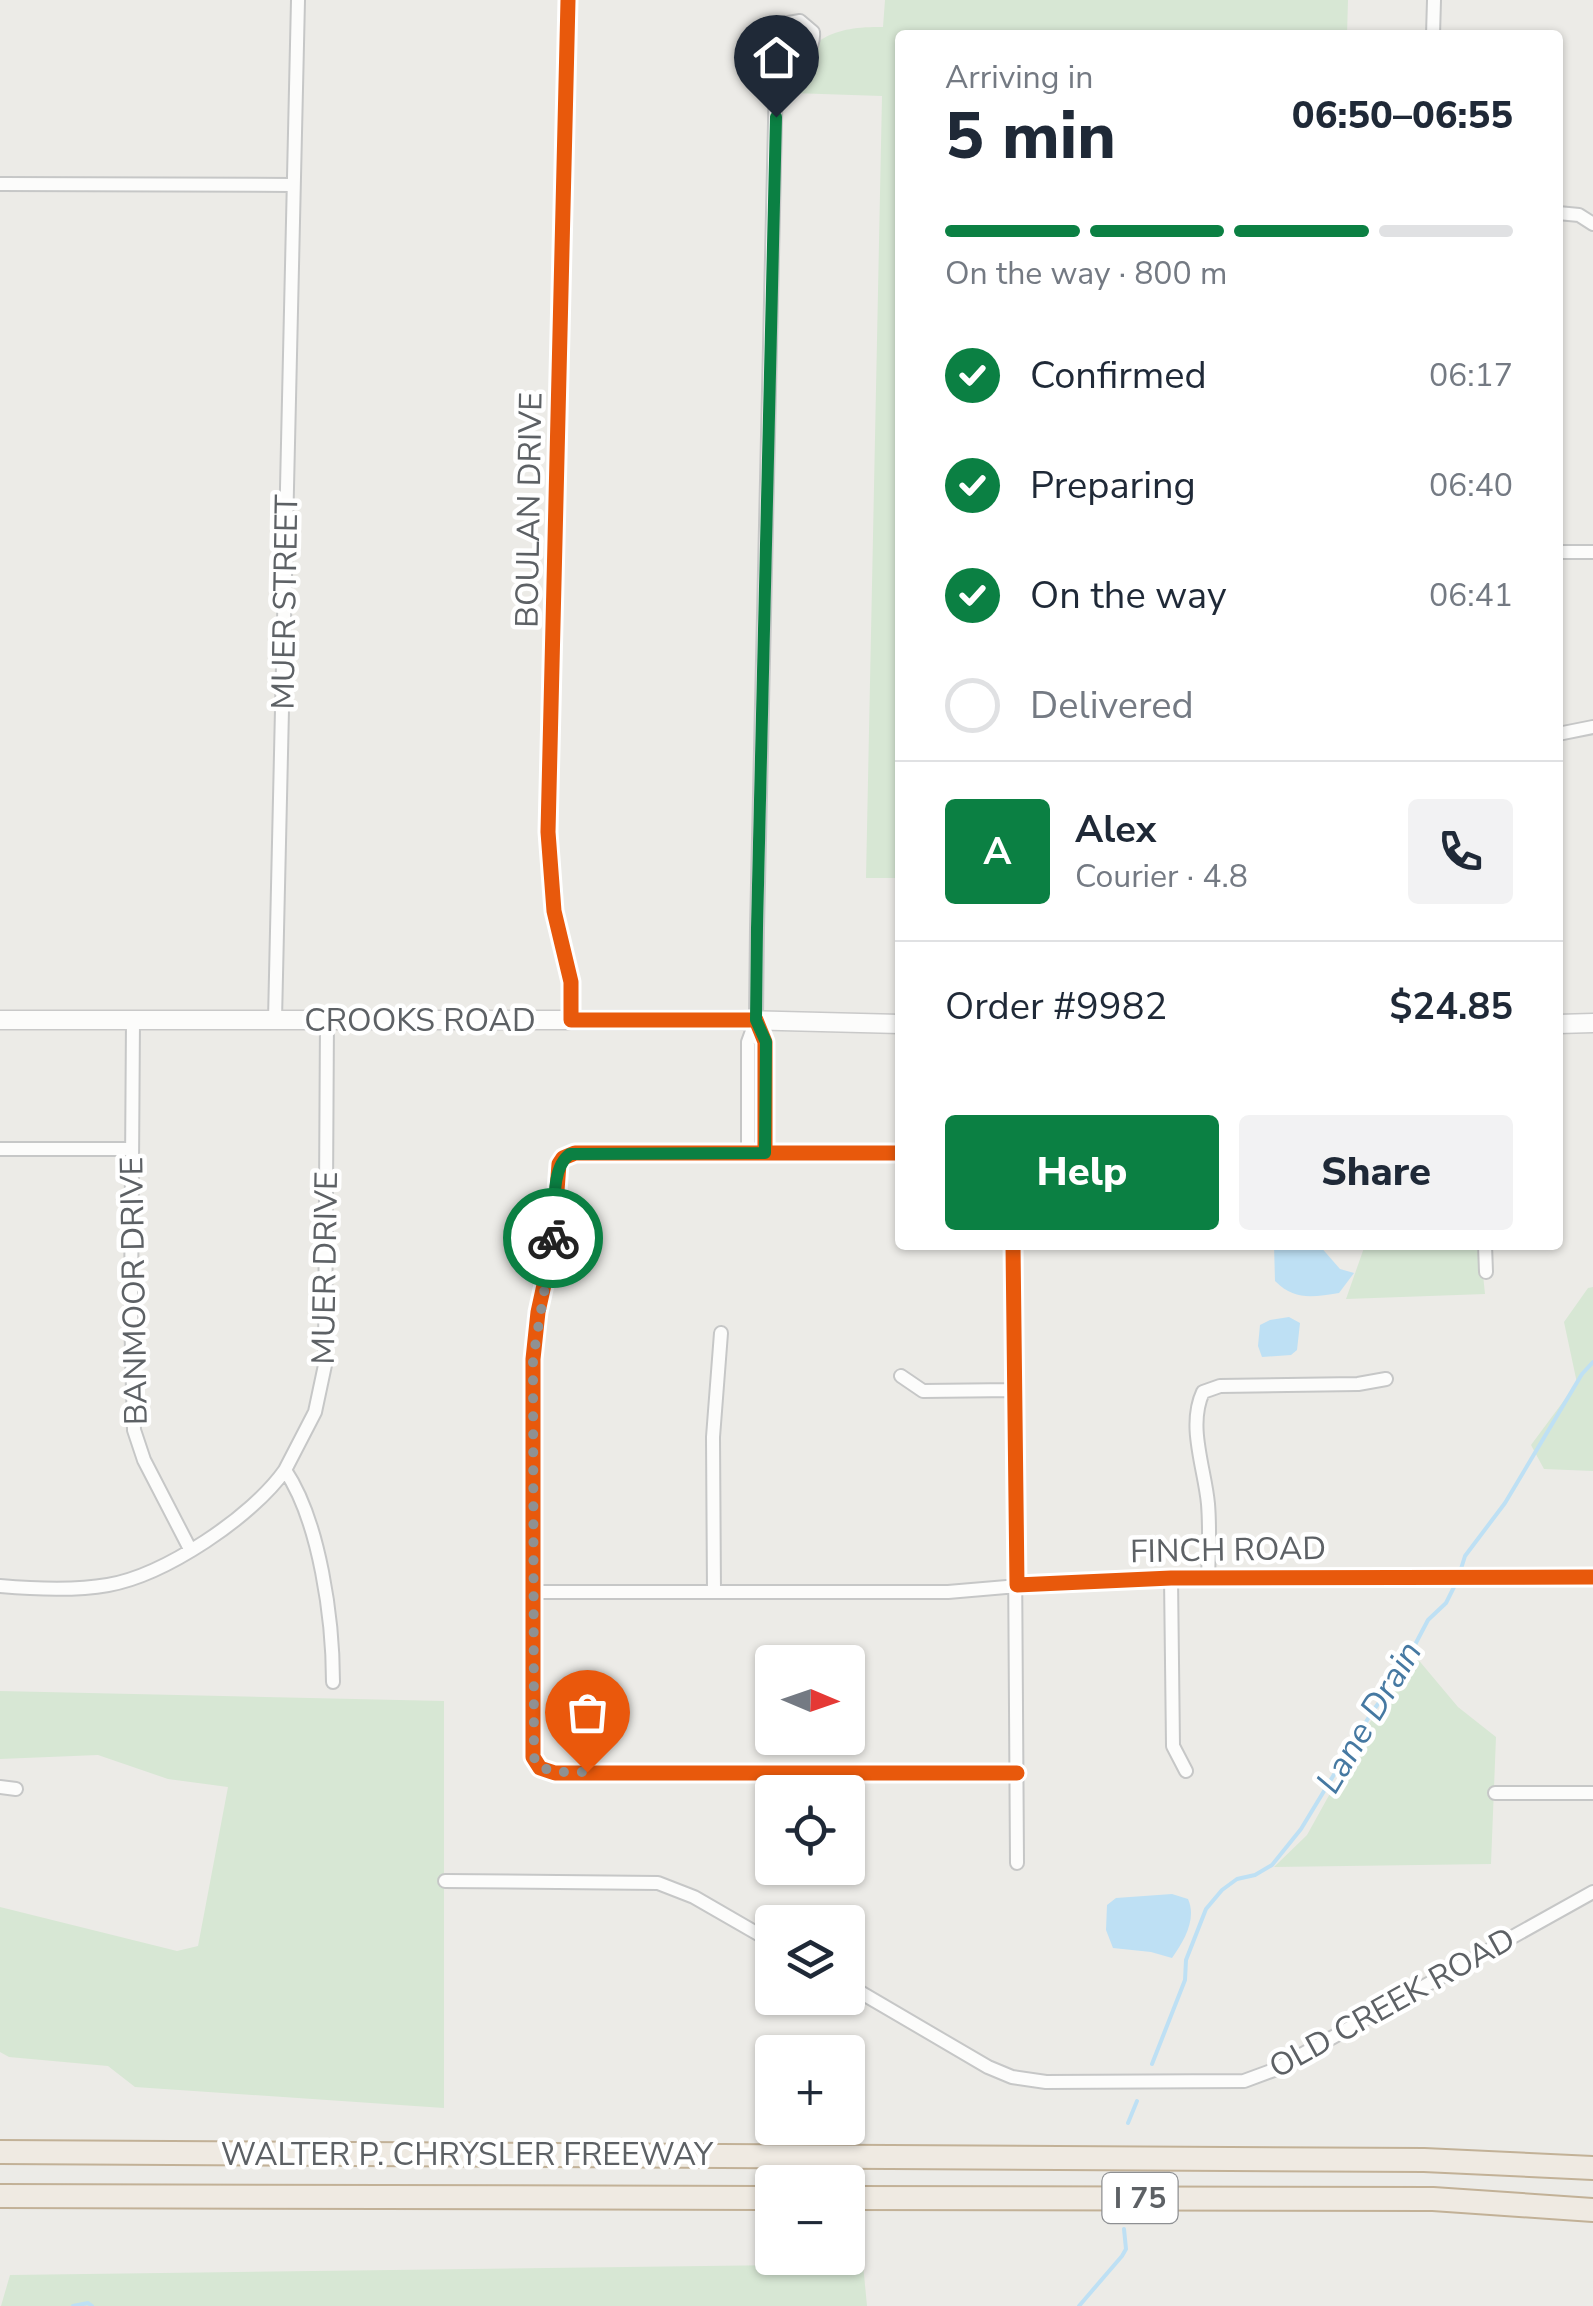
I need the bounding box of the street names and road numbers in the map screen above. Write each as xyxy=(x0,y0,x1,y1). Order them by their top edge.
street label: BOULAN DRIVE xyxy=(505,392,553,628)
street label: MUER STREET xyxy=(262,493,308,710)
street label: CROOKS ROAD xyxy=(304,999,536,1042)
street label: BANMOOR DRIVE xyxy=(110,1156,158,1426)
street label: MUER DRIVE xyxy=(302,1171,348,1365)
street label: FINCH ROAD xyxy=(1130,1527,1326,1573)
street label: OLD CREEK ROAD xyxy=(1261,1918,1523,2088)
street label: WALTER P. CHRYSLER FREEWAY xyxy=(221,2133,714,2176)
road number: I 75 xyxy=(1102,2173,1178,2223)

